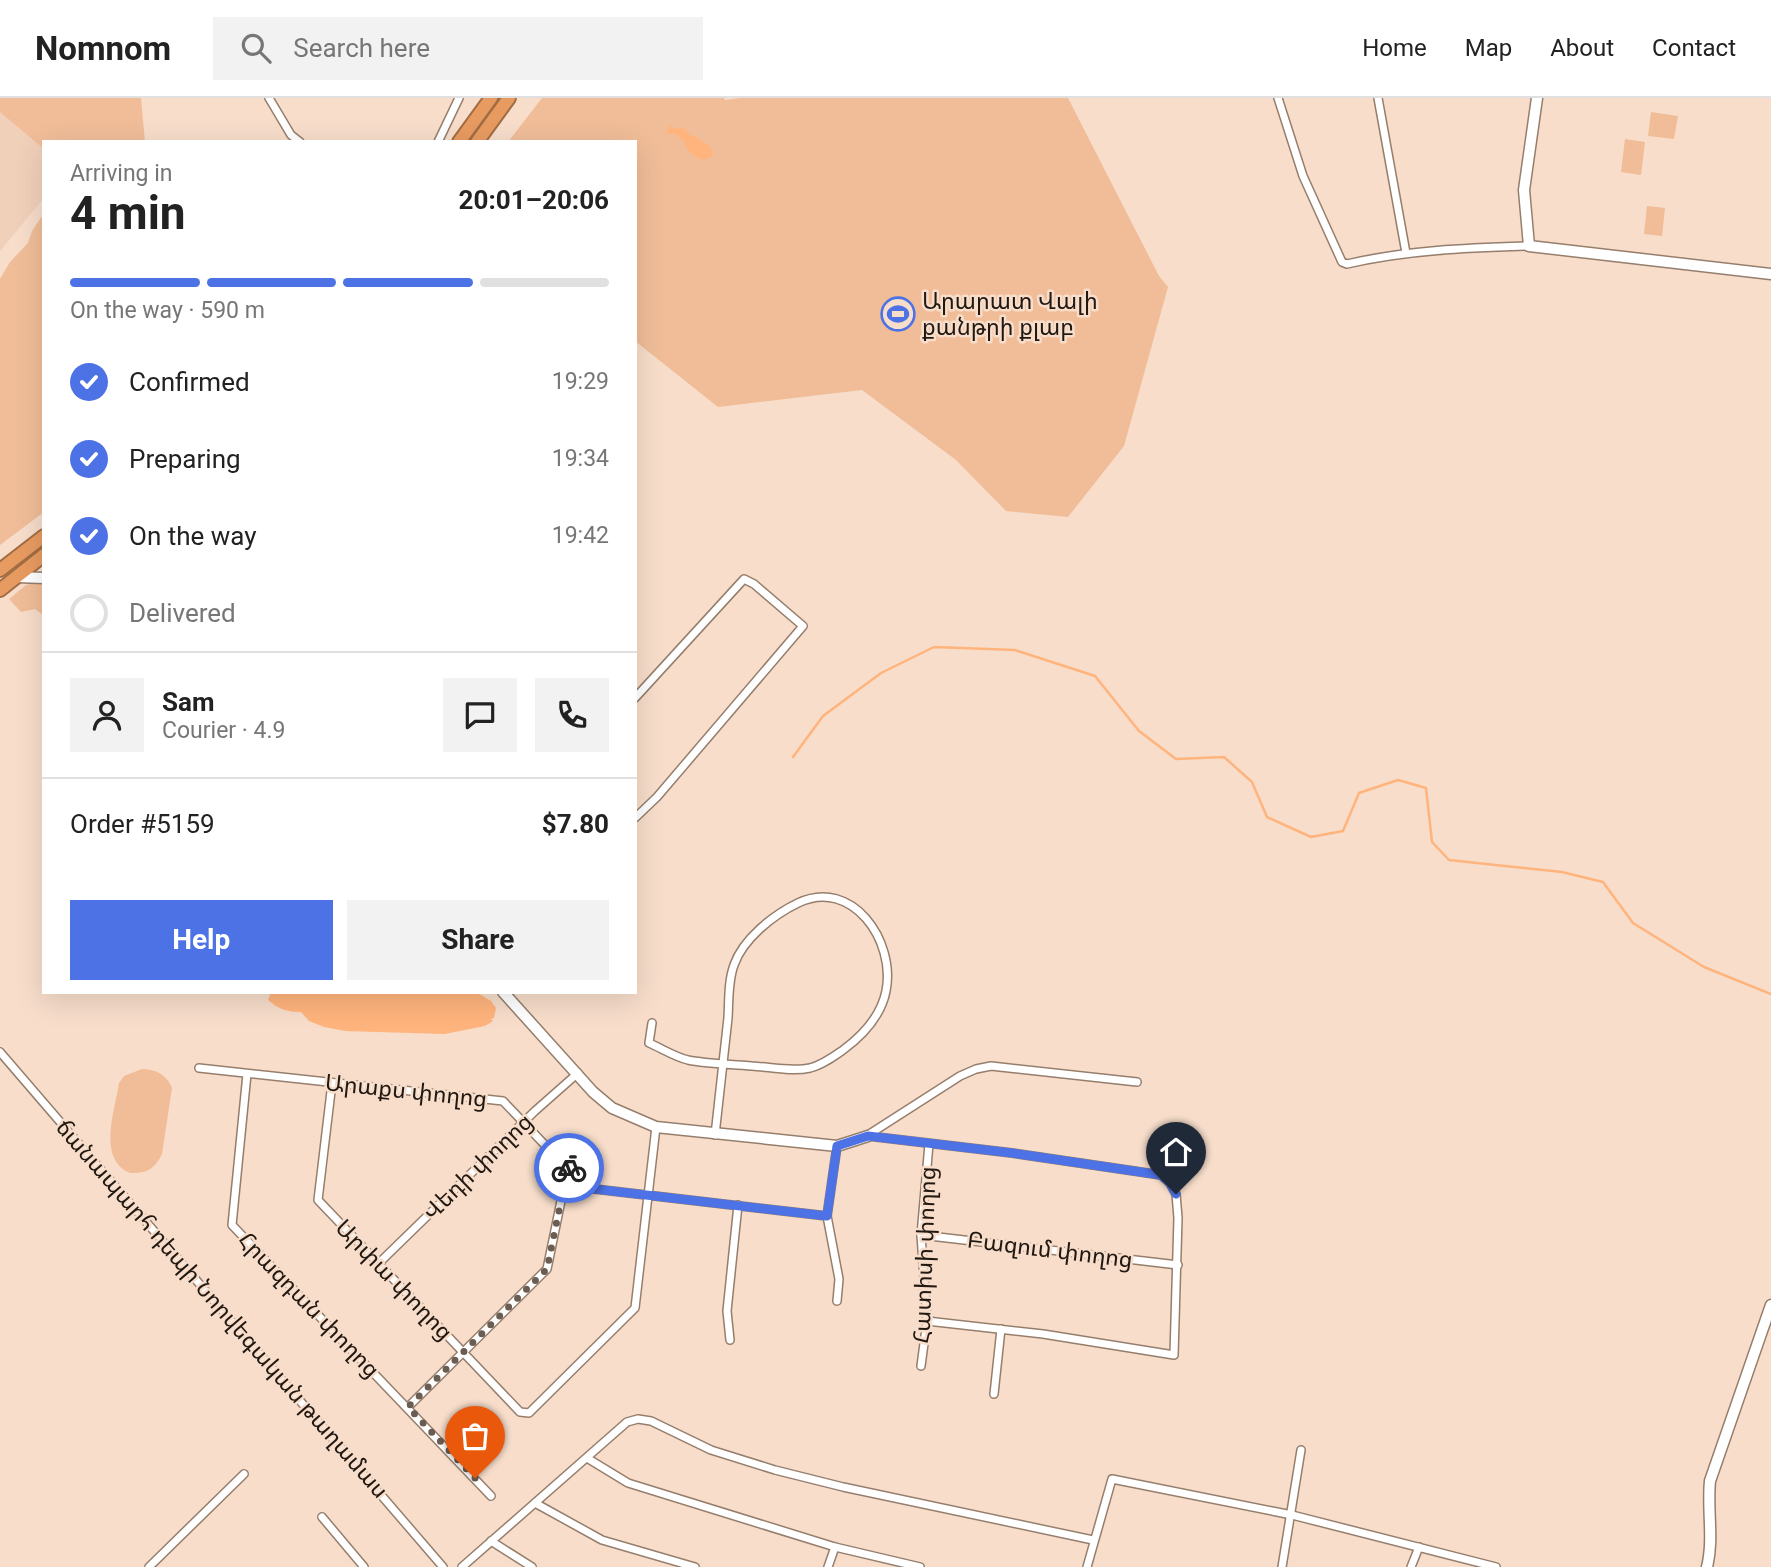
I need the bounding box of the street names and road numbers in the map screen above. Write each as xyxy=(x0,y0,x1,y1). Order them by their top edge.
street label: Արաքս փողոց xyxy=(324,1069,488,1113)
street label: Վեդի փողոց xyxy=(418,1108,538,1226)
street label: ճանապարհ դեպի Նորվեգական թաղամաս xyxy=(50,1114,394,1504)
street label: Հատիսի փողոց xyxy=(908,1166,942,1344)
street label: Արփա փողոց xyxy=(330,1214,458,1346)
street label: Բազում փողոց xyxy=(966,1226,1134,1274)
street label: Հրազդան փողոց xyxy=(233,1227,385,1383)

